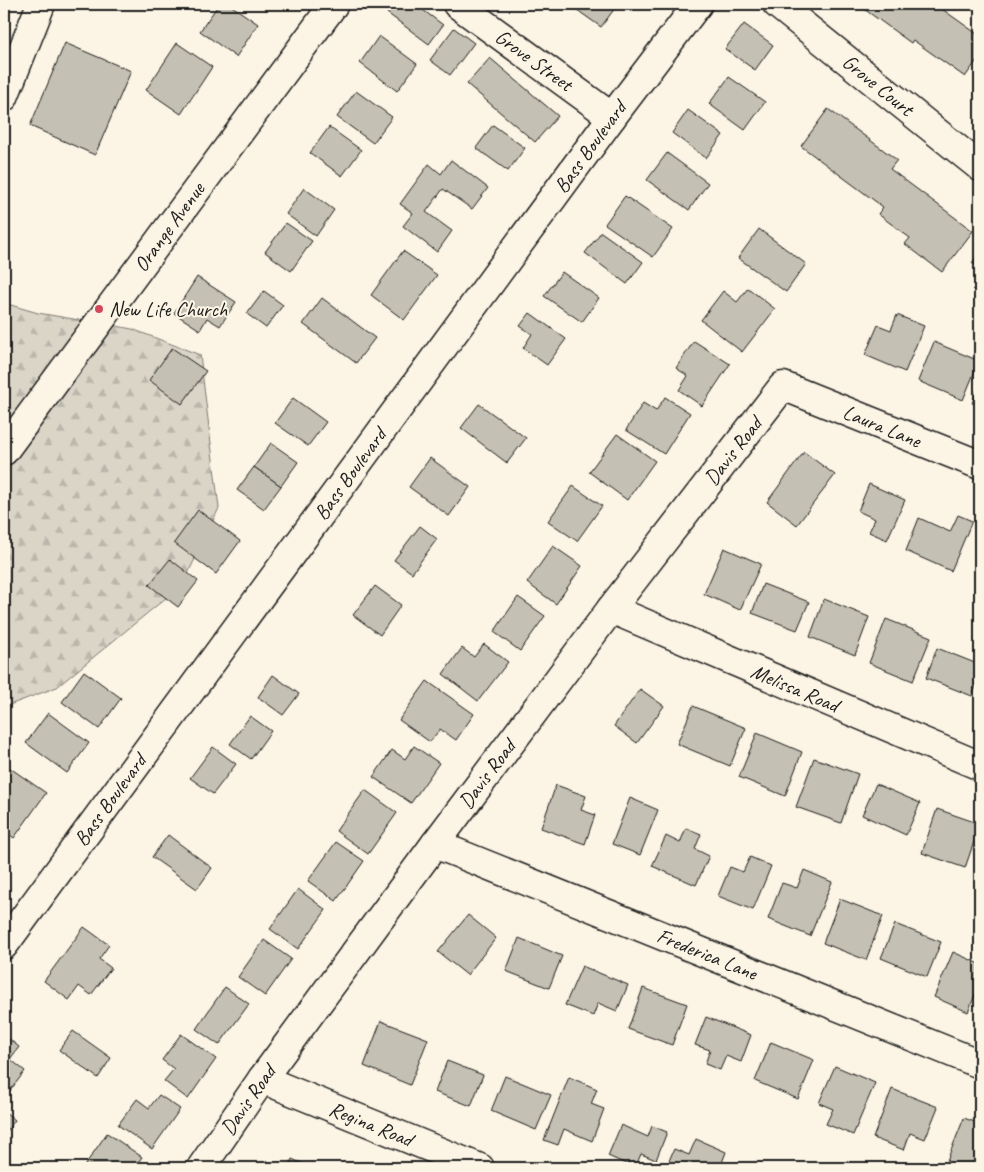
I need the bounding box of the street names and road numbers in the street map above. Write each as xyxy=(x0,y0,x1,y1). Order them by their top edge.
street label: Grove Street xyxy=(490,23,579,98)
street label: Grove Court xyxy=(837,49,920,123)
street label: Bass Boulevard xyxy=(548,94,634,198)
street label: Orange Avenue xyxy=(128,176,211,277)
street label: Laura Lane xyxy=(839,399,926,454)
street label: Davis Road xyxy=(698,410,769,490)
street label: Bass Boulevard xyxy=(308,421,394,525)
street label: Melissa Road xyxy=(747,658,846,720)
street label: Davis Road xyxy=(453,732,523,814)
street label: Bass Boulevard xyxy=(68,747,154,851)
street label: Frederica Lane xyxy=(653,922,762,986)
street label: Davis Road xyxy=(215,1058,283,1140)
street label: Regina Road xyxy=(326,1096,419,1153)

